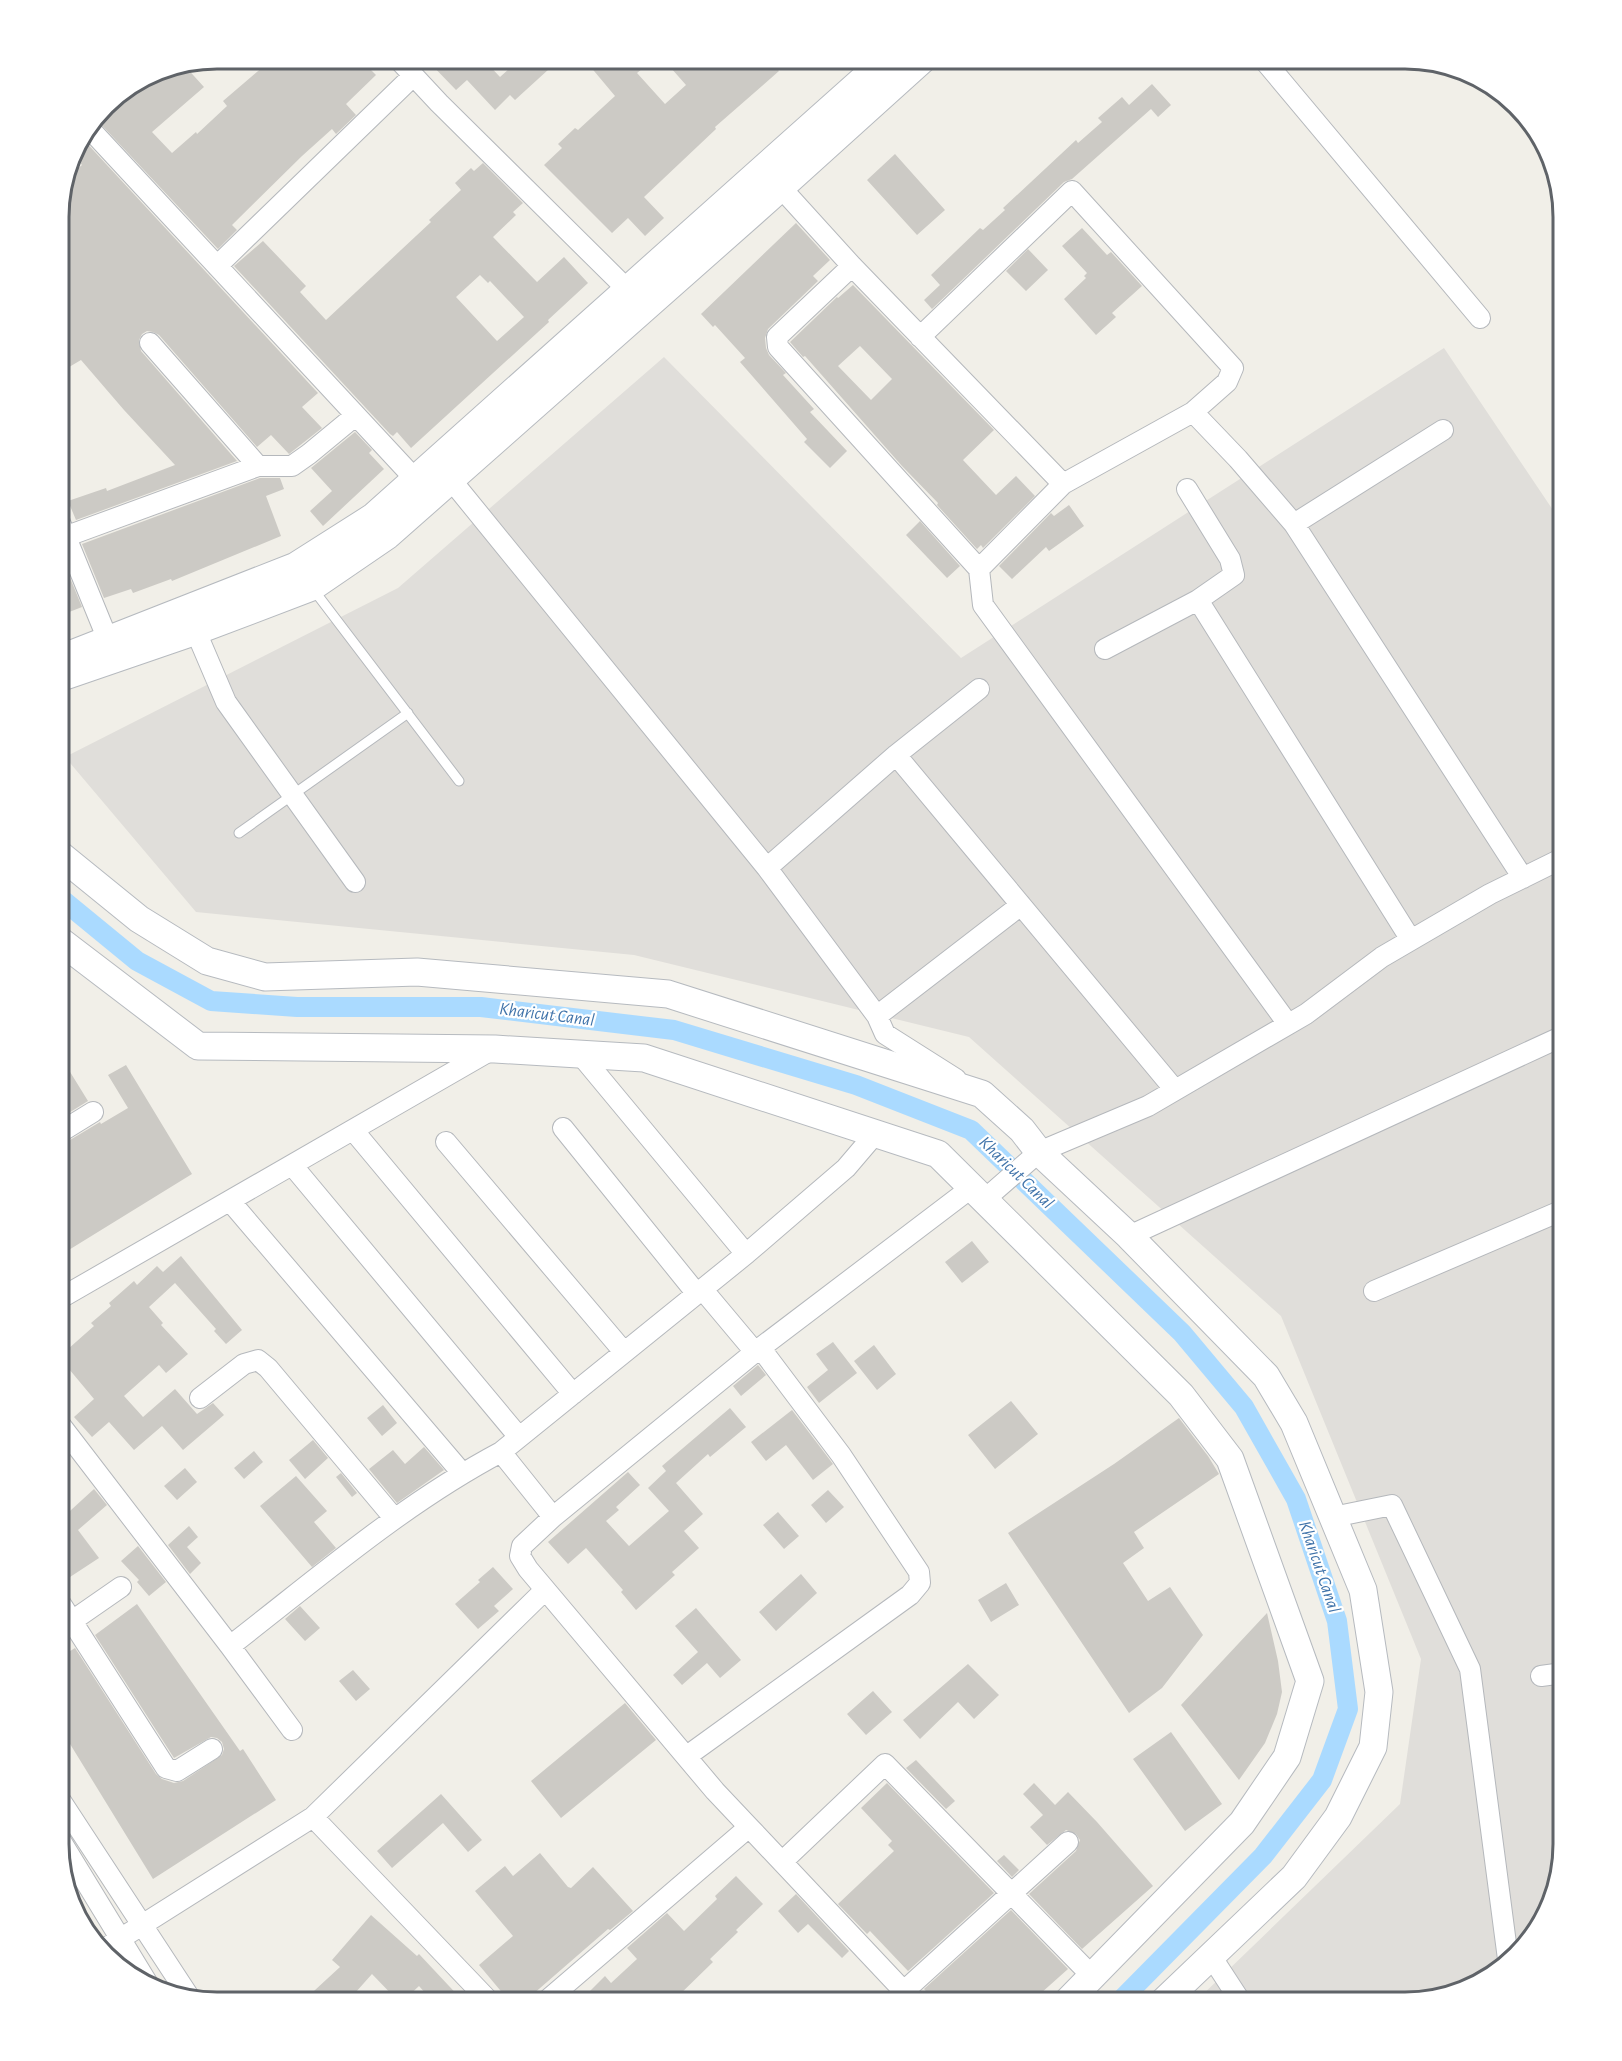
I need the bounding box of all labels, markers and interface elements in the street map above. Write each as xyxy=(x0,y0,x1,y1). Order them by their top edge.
water label: Kharicut Canal xyxy=(498,1000,596,1030)
water label: Kharicut Canal xyxy=(975,1133,1057,1213)
water label: Kharicut Canal xyxy=(1295,1519,1343,1615)

